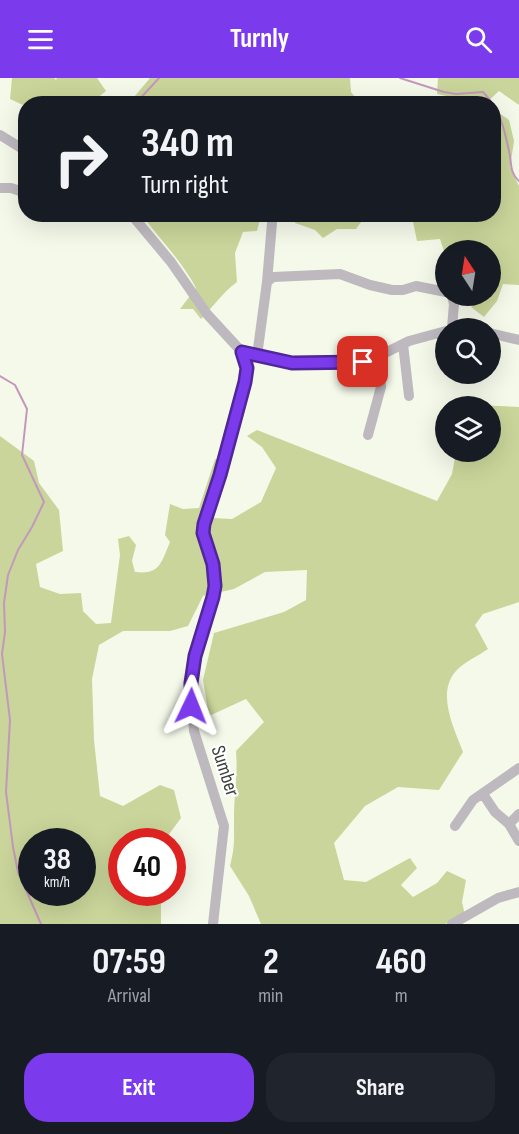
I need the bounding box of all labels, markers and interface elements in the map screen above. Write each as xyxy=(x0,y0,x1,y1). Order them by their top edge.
icon: menu xyxy=(24,23,57,56)
text: Turnly xyxy=(230,23,289,55)
icon: search xyxy=(462,23,495,56)
text: 340 m xyxy=(141,118,234,169)
icon: right xyxy=(42,120,120,198)
text: Turn right xyxy=(141,169,228,201)
north arrow xyxy=(435,240,501,306)
map controls xyxy=(435,240,501,462)
button: search xyxy=(435,318,501,384)
pin xyxy=(337,336,388,387)
icon: arrive xyxy=(346,345,379,378)
button: layers xyxy=(435,396,501,462)
position arrow xyxy=(159,674,223,738)
street label: Sumber xyxy=(206,743,245,800)
speed limit sign: 40 xyxy=(108,828,186,906)
text: 38 xyxy=(43,842,71,878)
text: km/h xyxy=(44,873,70,892)
text: 07:59 xyxy=(92,941,166,984)
text: 2 xyxy=(263,941,279,984)
text: 460 xyxy=(376,941,427,984)
text: Arrival xyxy=(108,984,151,1008)
text: min xyxy=(258,984,283,1008)
text: m xyxy=(395,984,408,1008)
button: Exit xyxy=(24,1053,254,1122)
button: Share xyxy=(266,1053,495,1122)

